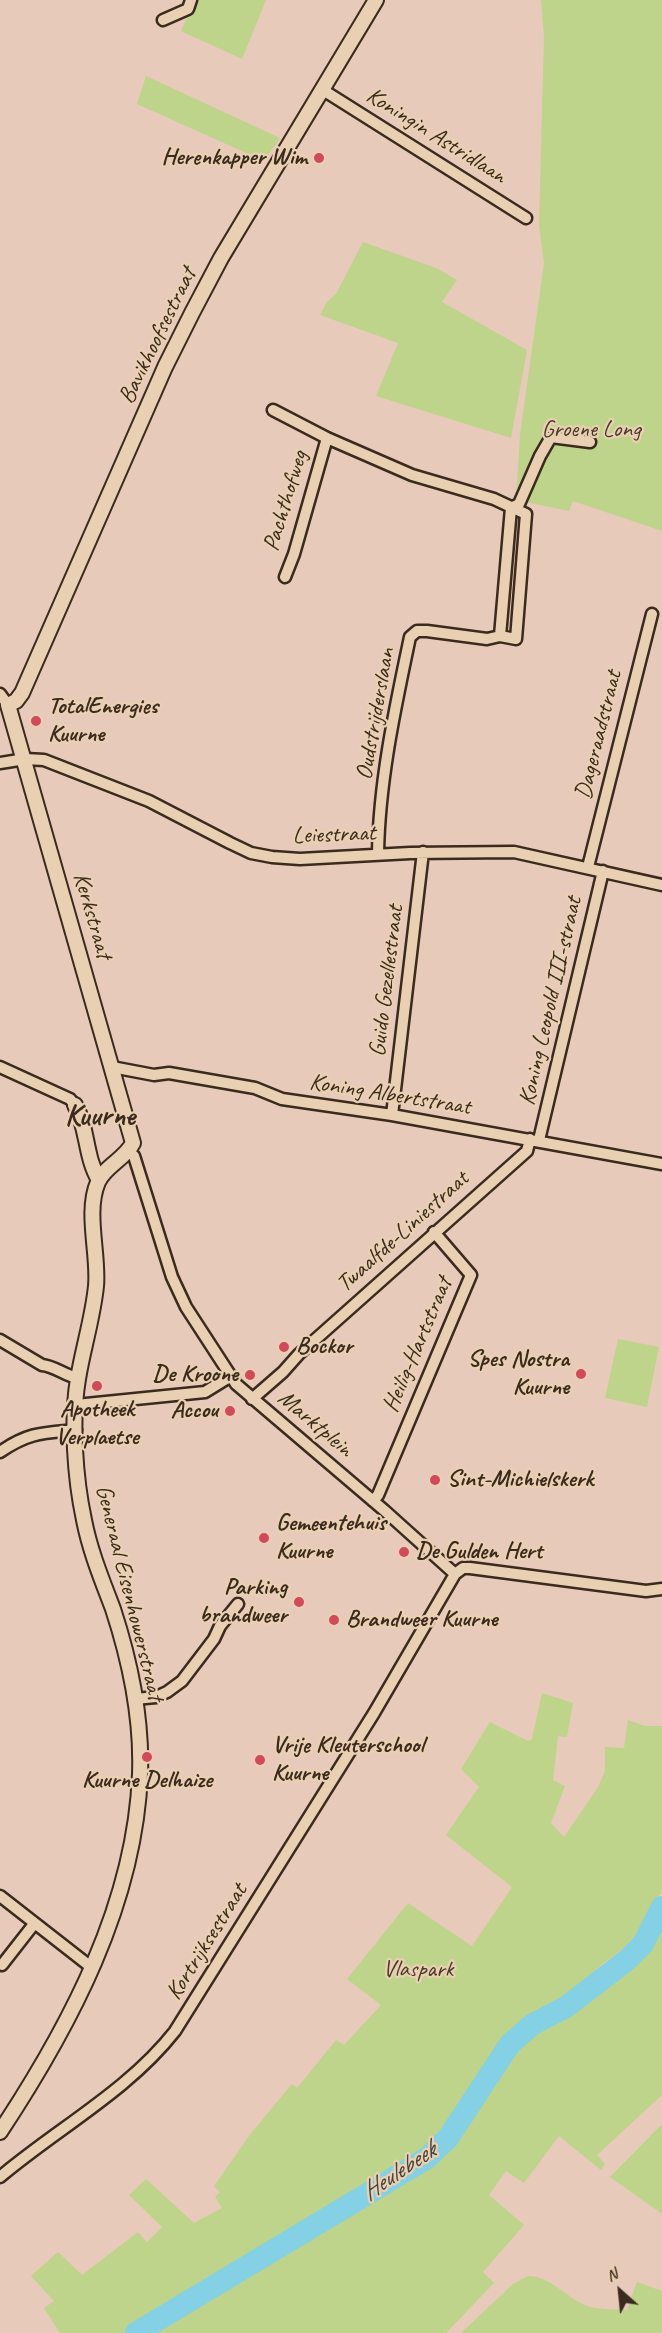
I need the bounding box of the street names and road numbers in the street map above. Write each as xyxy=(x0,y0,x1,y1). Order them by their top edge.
street label: Koningin Astridlaan xyxy=(361,81,511,191)
street label: Bavikhoofsestraat xyxy=(113,263,203,409)
street label: Pachthofweg xyxy=(257,447,315,555)
street label: Oudstrijderslaan xyxy=(350,646,402,782)
street label: Dageraadstraat xyxy=(569,668,629,802)
street label: Leiestraat xyxy=(292,819,376,851)
street label: Kerkstraat xyxy=(66,870,118,962)
street label: Koning Leopold III-straat xyxy=(513,894,589,1108)
street label: Guido Gezellestraat xyxy=(363,904,411,1058)
street label: Koning Albertstraat xyxy=(307,1068,473,1122)
street label: Twaalfde-Liniestraat xyxy=(331,1165,475,1299)
street label: Heilig-Hartstraat xyxy=(377,1273,459,1417)
street label: Marktplein xyxy=(272,1384,358,1464)
street label: Generaal Eisenhowerstraat xyxy=(88,1482,170,1704)
street label: Kortrijksestraat xyxy=(160,1879,254,2005)

